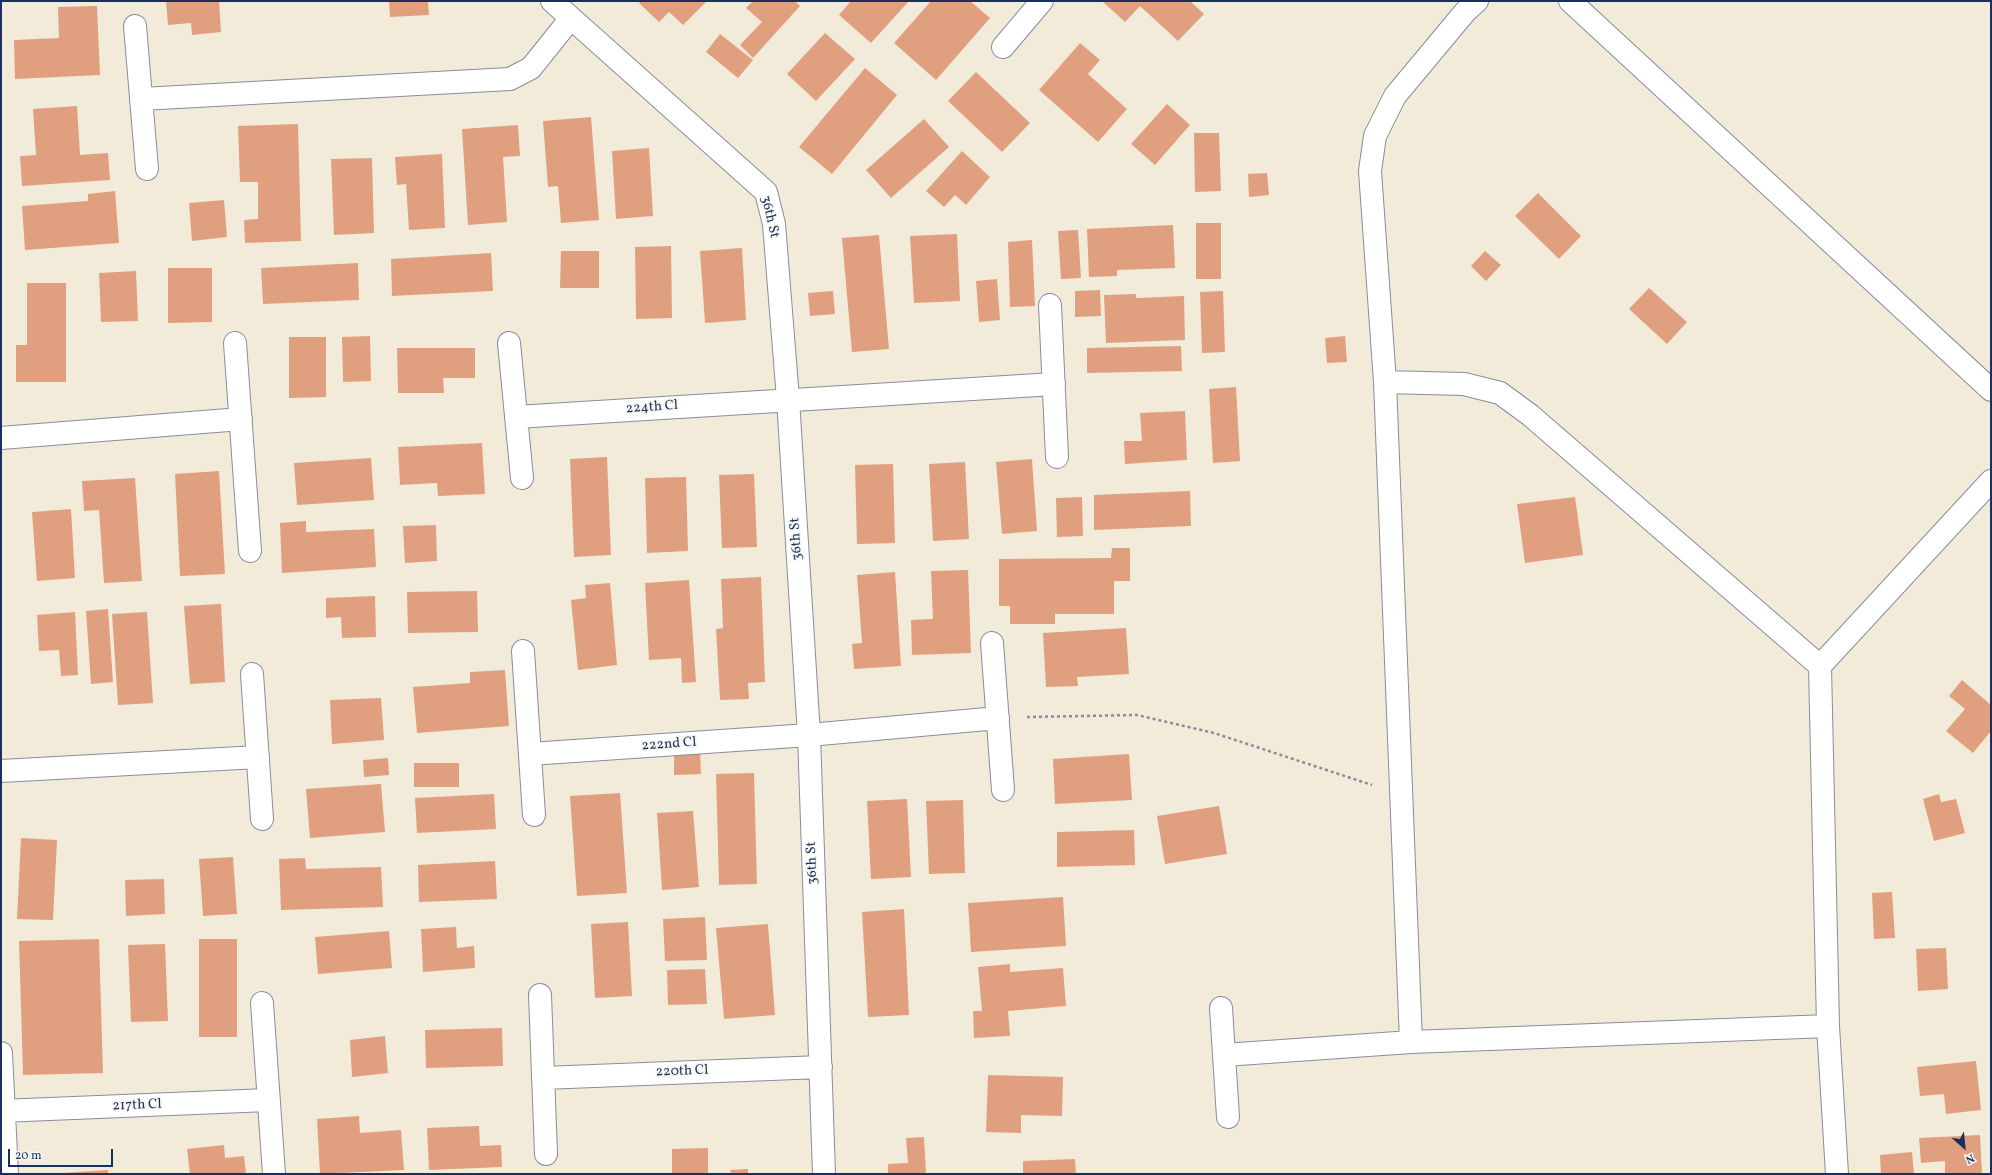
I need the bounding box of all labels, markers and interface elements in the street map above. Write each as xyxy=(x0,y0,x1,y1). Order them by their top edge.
street label: 36th St xyxy=(756,194,782,240)
street label: 224th Cl xyxy=(625,398,679,418)
street label: 36th St xyxy=(787,517,807,561)
street label: 222nd Cl xyxy=(641,735,697,755)
street label: 36th St xyxy=(804,841,822,885)
street label: 220th Cl xyxy=(655,1063,709,1081)
street label: 217th Cl xyxy=(112,1097,162,1115)
north arrow xyxy=(1944,1127,1984,1167)
scale bar xyxy=(10,1141,115,1167)
text: 20 m xyxy=(15,1148,42,1164)
text: N xyxy=(1963,1150,1977,1167)

